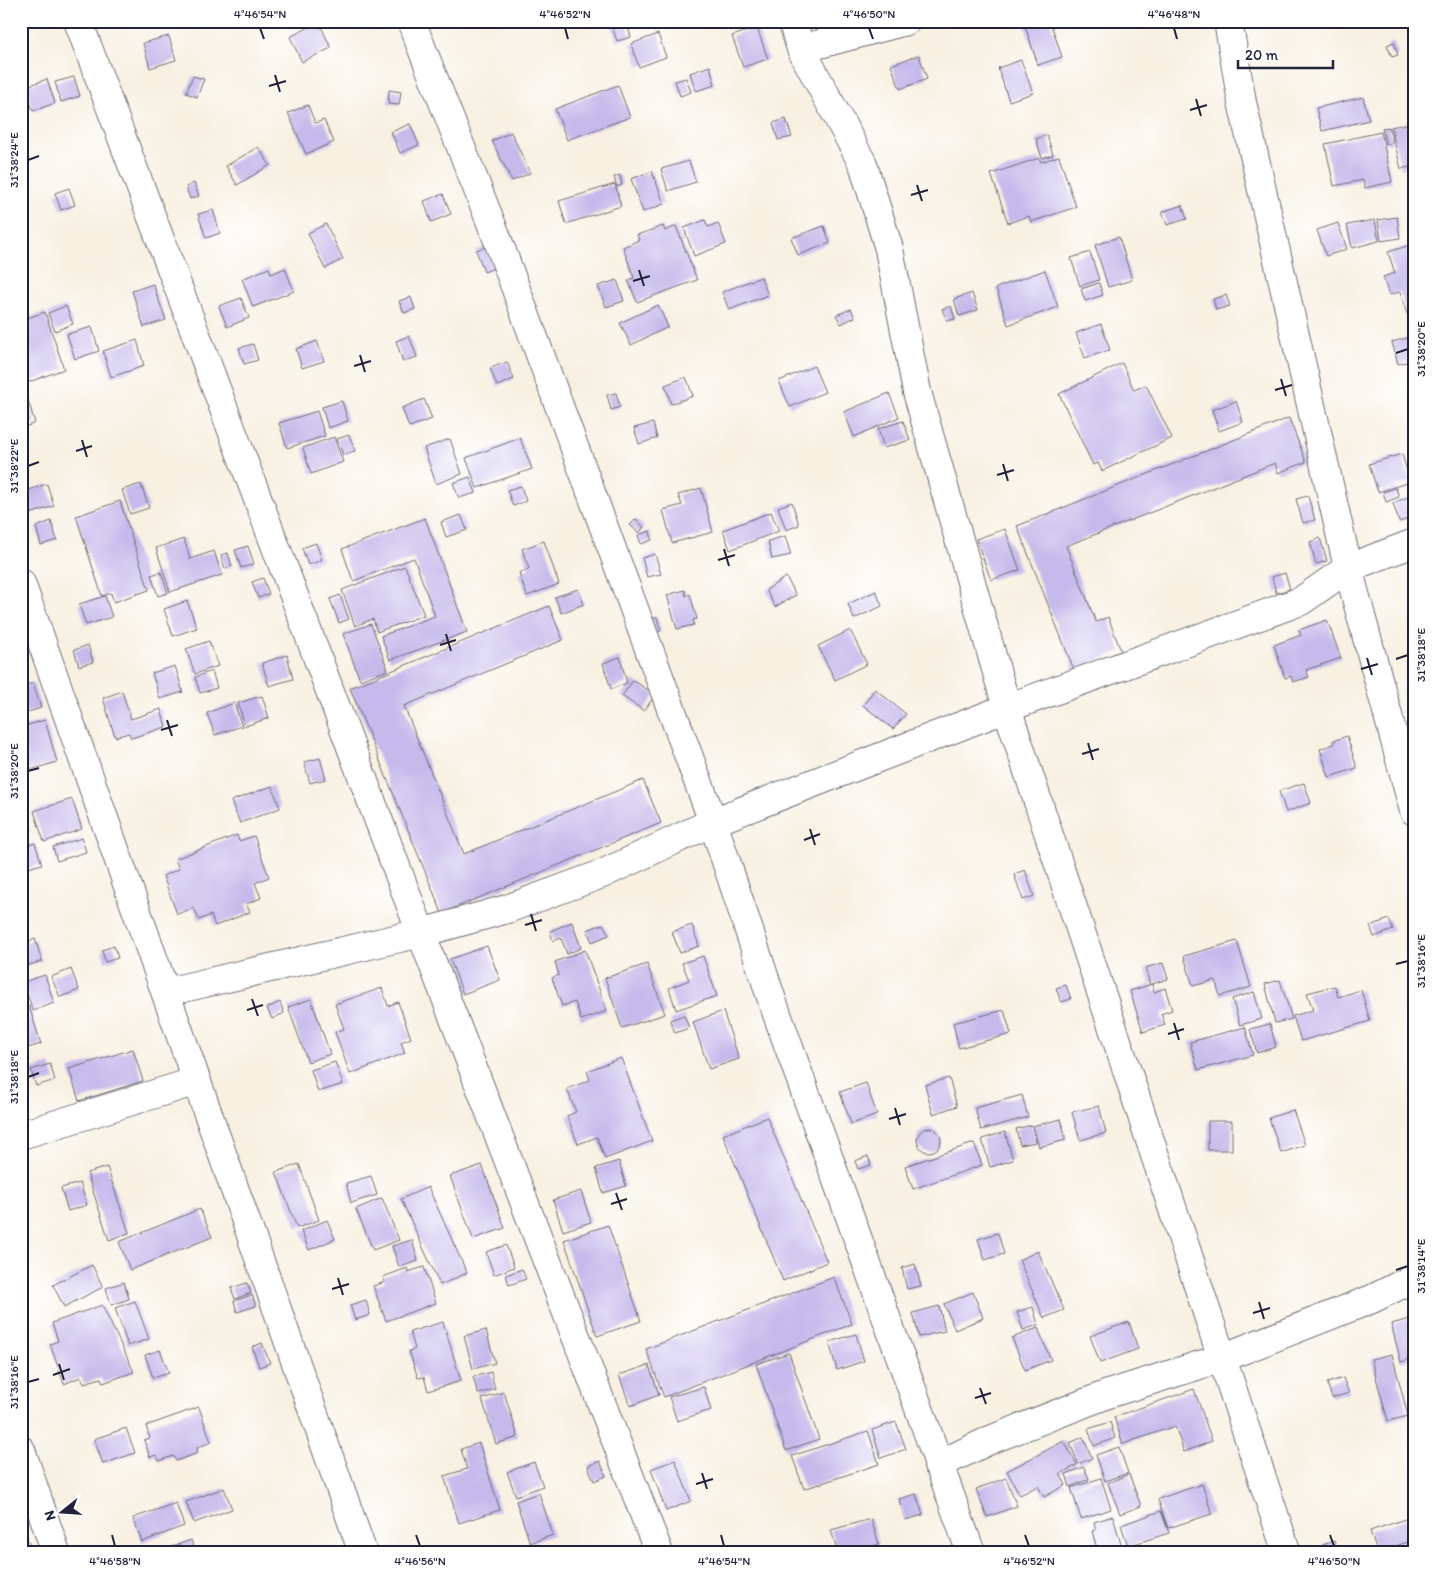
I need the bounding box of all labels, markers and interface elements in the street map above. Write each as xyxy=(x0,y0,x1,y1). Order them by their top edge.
text: 4°46'54"N xyxy=(234,7,286,21)
text: 4°46'52"N xyxy=(539,7,591,21)
text: 4°46'50"N xyxy=(843,7,895,21)
text: 4°46'48"N xyxy=(1148,7,1200,21)
scale bar xyxy=(1238,38,1332,70)
text: 20 m xyxy=(1245,46,1279,64)
text: 31°38'24"E xyxy=(7,132,21,188)
text: 31°38'20"E xyxy=(1414,321,1428,377)
text: 31°38'22"E xyxy=(7,438,21,493)
text: 31°38'18"E xyxy=(1414,628,1428,682)
text: 31°38'20"E xyxy=(7,743,21,799)
text: 31°38'16"E xyxy=(1414,934,1428,988)
text: 31°38'18"E xyxy=(7,1050,21,1104)
text: 31°38'14"E xyxy=(1414,1238,1428,1293)
text: 31°38'16"E xyxy=(7,1355,21,1409)
north arrow xyxy=(38,1486,88,1536)
text: N xyxy=(41,1509,60,1523)
text: 4°46'58"N xyxy=(89,1554,141,1568)
text: 4°46'56"N xyxy=(394,1554,446,1568)
text: 4°46'54"N xyxy=(698,1554,750,1568)
text: 4°46'52"N xyxy=(1003,1554,1055,1568)
text: 4°46'50"N xyxy=(1308,1554,1360,1568)

